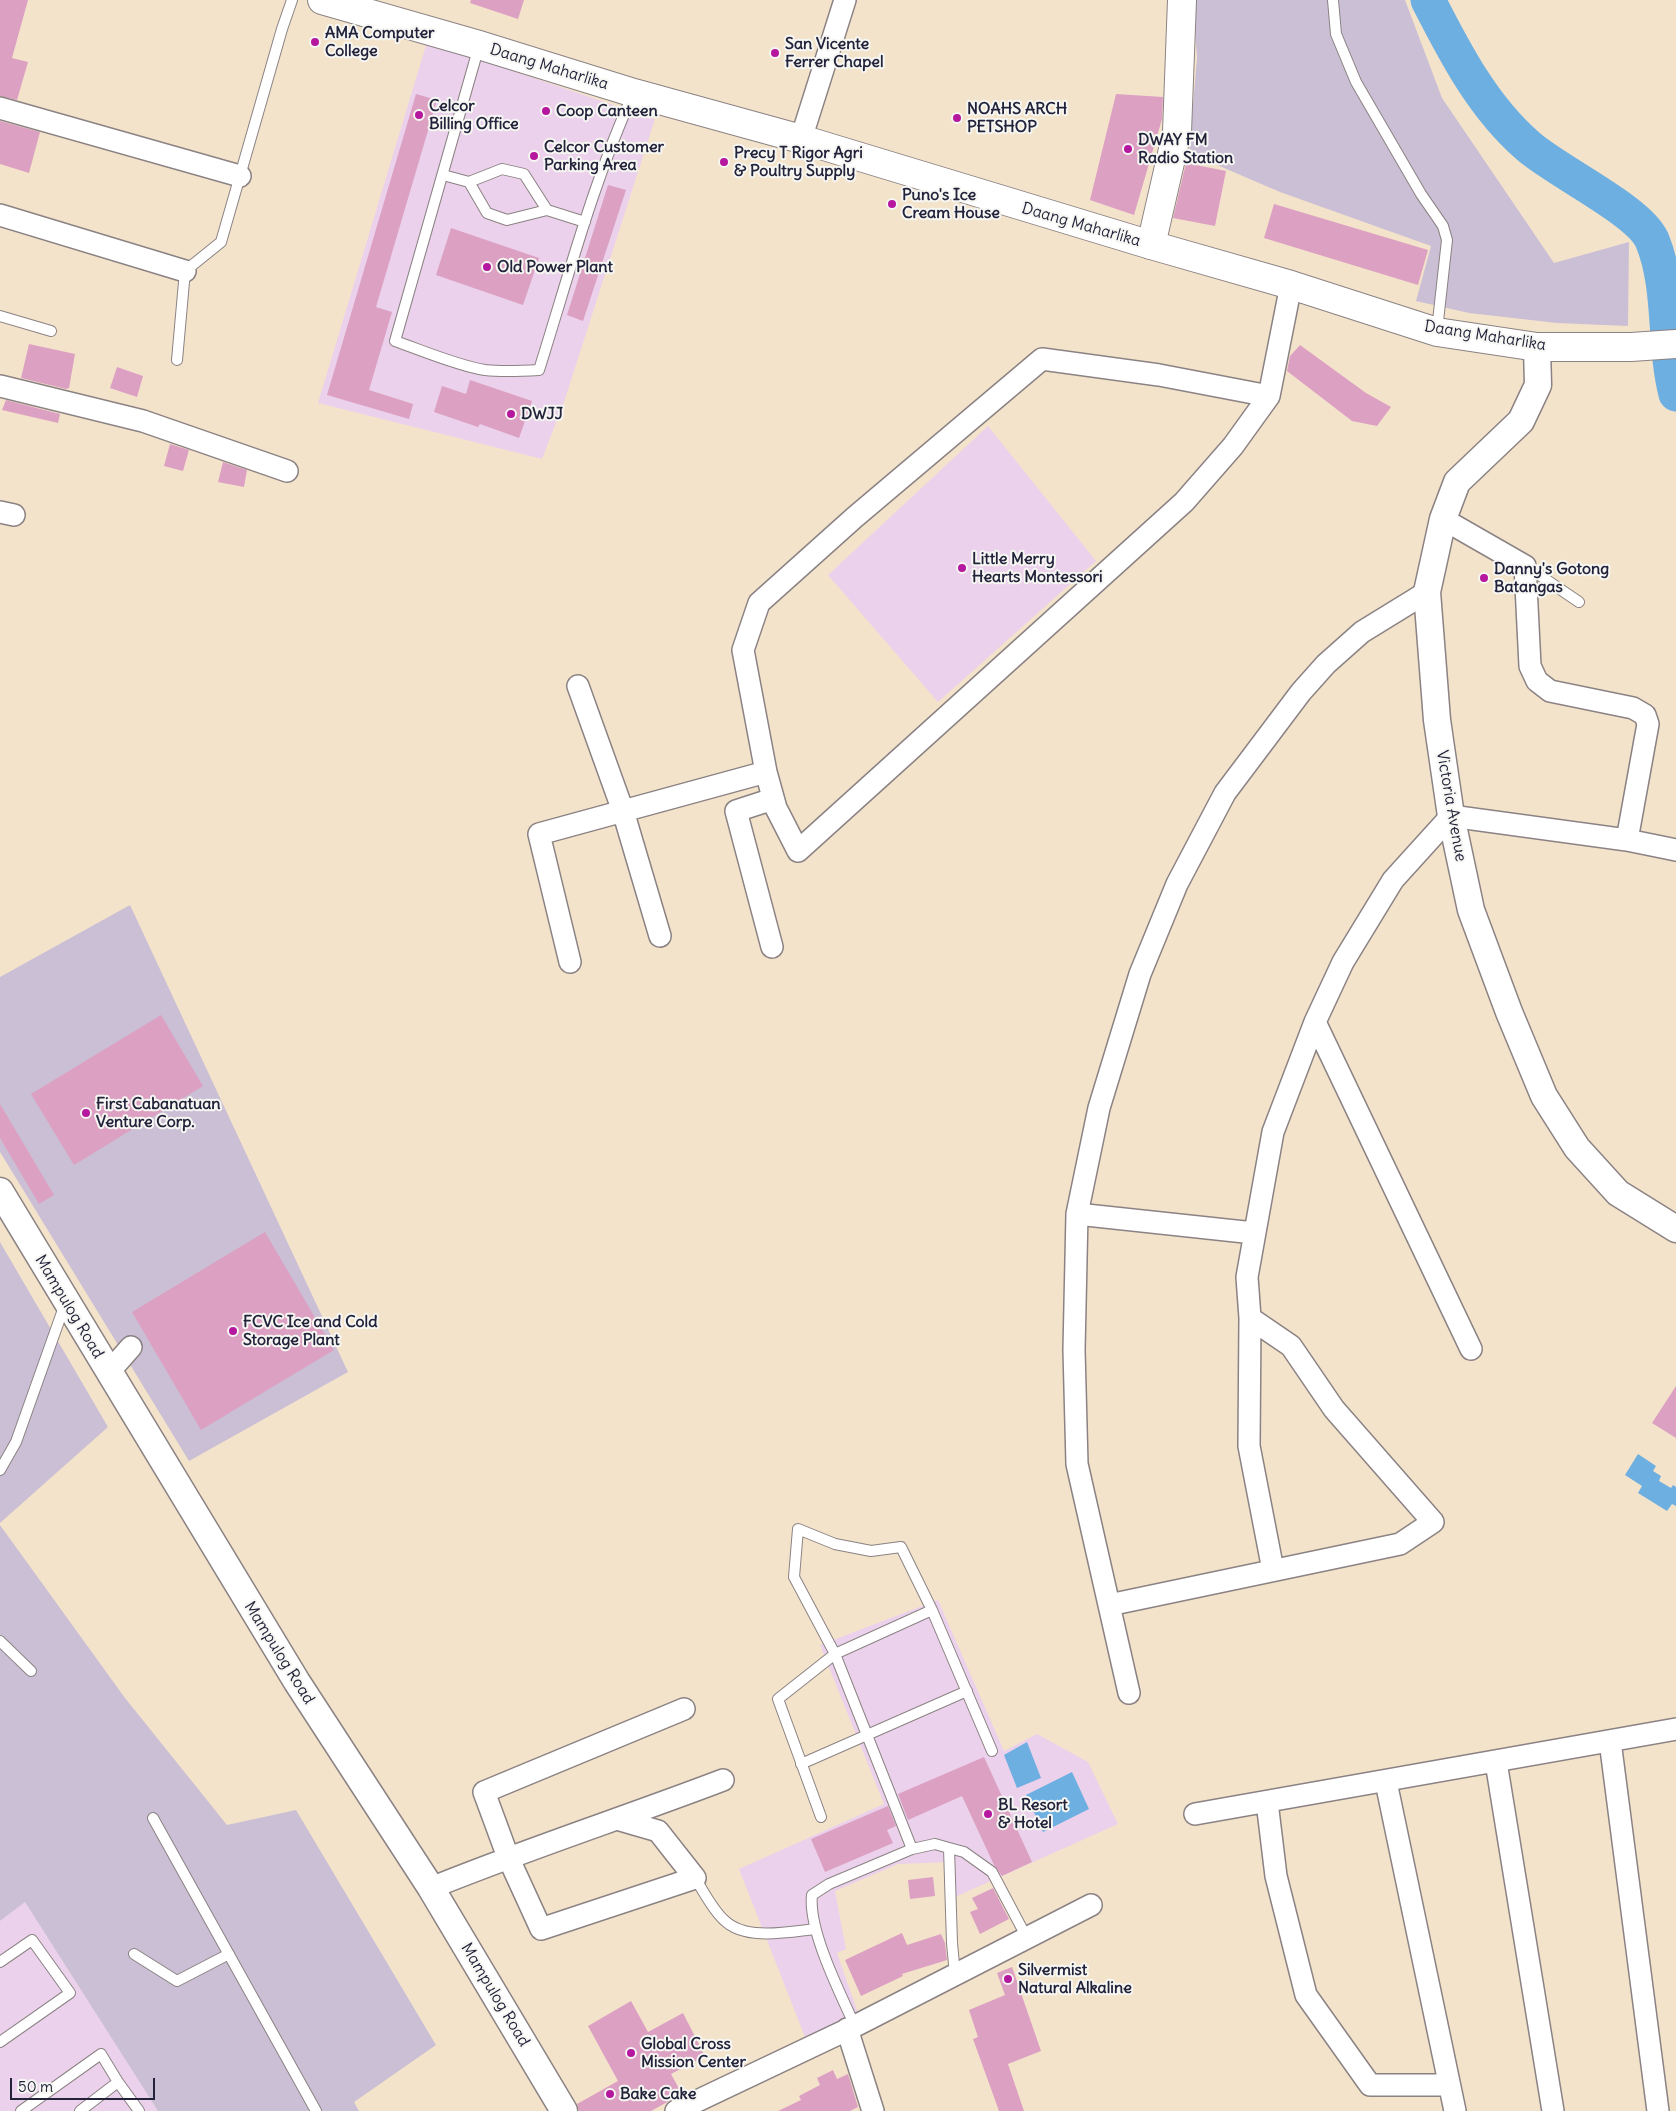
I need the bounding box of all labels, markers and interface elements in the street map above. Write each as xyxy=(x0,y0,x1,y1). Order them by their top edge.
place label: AMA Computer College xyxy=(325,23,435,61)
place label: San Vicente Ferrer Chapel xyxy=(785,34,884,72)
marker: AMA Computer College xyxy=(309,36,321,48)
street label: Daang Maharlika xyxy=(487,40,611,94)
marker: San Vicente Ferrer Chapel xyxy=(769,47,781,59)
place label: Celcor Billing Office xyxy=(429,96,519,134)
place label: NOAHS ARCH PETSHOP xyxy=(967,99,1067,137)
place label: Coop Canteen xyxy=(556,101,658,121)
marker: Coop Canteen xyxy=(540,105,552,117)
marker: Celcor Billing Office xyxy=(413,109,425,121)
marker: NOAHS ARCH PETSHOP xyxy=(951,112,963,124)
place label: DWAY FM Radio Station xyxy=(1138,130,1233,168)
place label: Celcor Customer Parking Area xyxy=(544,137,664,175)
place label: Precy T Rigor Agri & Poultry Supply xyxy=(734,143,863,181)
marker: DWAY FM Radio Station xyxy=(1122,143,1134,155)
marker: Celcor Customer Parking Area xyxy=(528,150,540,162)
marker: Precy T Rigor Agri & Poultry Supply xyxy=(718,156,730,168)
place label: Puno's Ice Cream House xyxy=(902,185,1000,223)
marker: Puno's Ice Cream House xyxy=(886,198,898,210)
street label: Daang Maharlika xyxy=(1019,199,1143,251)
place label: Old Power Plant xyxy=(497,257,613,277)
marker: Old Power Plant xyxy=(481,261,493,273)
street label: Daang Maharlika xyxy=(1423,317,1547,355)
place label: DWJJ xyxy=(521,404,563,424)
marker: DWJJ xyxy=(505,408,517,420)
place label: Little Merry Hearts Montessori xyxy=(972,549,1103,587)
place label: Danny's Gotong Batangas xyxy=(1494,559,1609,597)
marker: Little Merry Hearts Montessori xyxy=(956,562,968,574)
marker: Danny's Gotong Batangas xyxy=(1478,572,1490,584)
street label: Victoria Avenue xyxy=(1432,749,1470,863)
place label: First Cabanatuan Venture Corp. xyxy=(96,1094,221,1132)
marker: First Cabanatuan Venture Corp. xyxy=(80,1107,92,1119)
street label: Mampulog Road xyxy=(31,1252,107,1362)
place label: FCVC Ice and Cold Storage Plant xyxy=(243,1312,378,1350)
marker: FCVC Ice and Cold Storage Plant xyxy=(227,1325,239,1337)
street label: Mampulog Road xyxy=(240,1598,318,1708)
place label: BL Resort & Hotel xyxy=(998,1795,1068,1833)
marker: BL Resort & Hotel xyxy=(982,1808,994,1820)
street label: Mampulog Road xyxy=(457,1940,533,2050)
place label: Silvermist Natural Alkaline xyxy=(1018,1960,1132,1998)
marker: Silvermist Natural Alkaline xyxy=(1002,1973,1014,1985)
place label: Global Cross Mission Center xyxy=(641,2034,746,2072)
marker: Global Cross Mission Center xyxy=(625,2047,637,2059)
scale bar xyxy=(12,2068,158,2100)
text: 50 m xyxy=(18,2077,53,2096)
place label: Bake Cake xyxy=(620,2084,696,2104)
marker: Bake Cake xyxy=(604,2088,616,2100)

